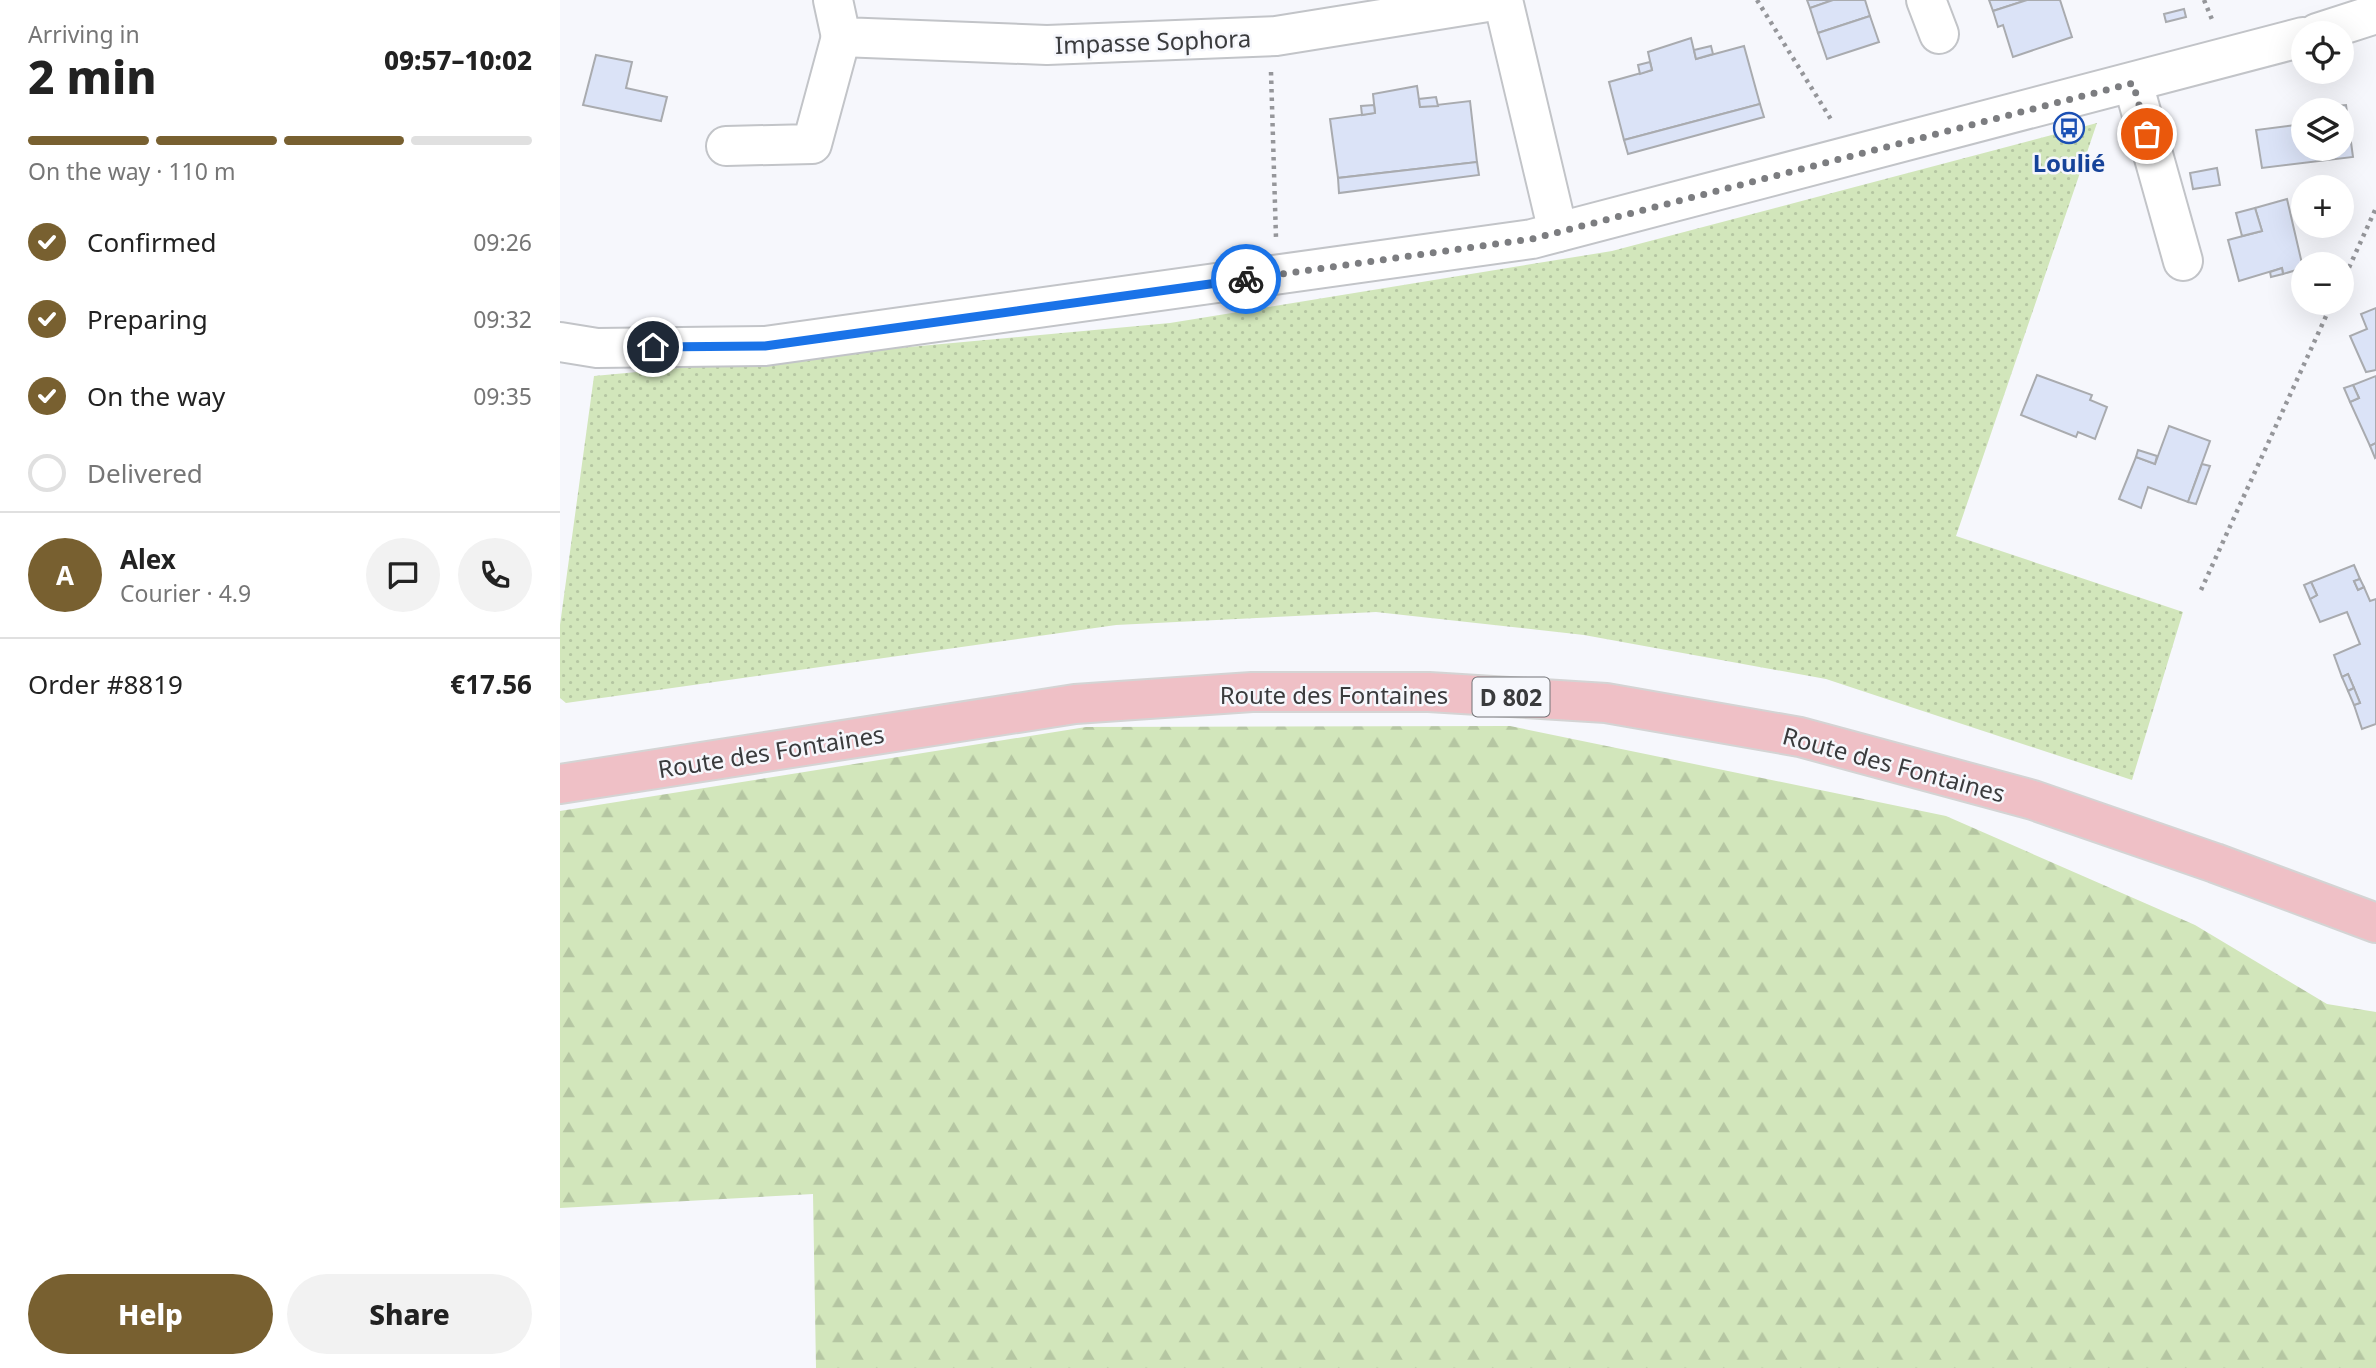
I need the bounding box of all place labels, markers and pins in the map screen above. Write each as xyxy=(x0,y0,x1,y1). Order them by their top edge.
pin xyxy=(2117,104,2177,164)
bus stop icon: Loulié xyxy=(2052,111,2086,145)
place label: Loulié xyxy=(2033,146,2105,179)
pin xyxy=(623,317,683,377)

